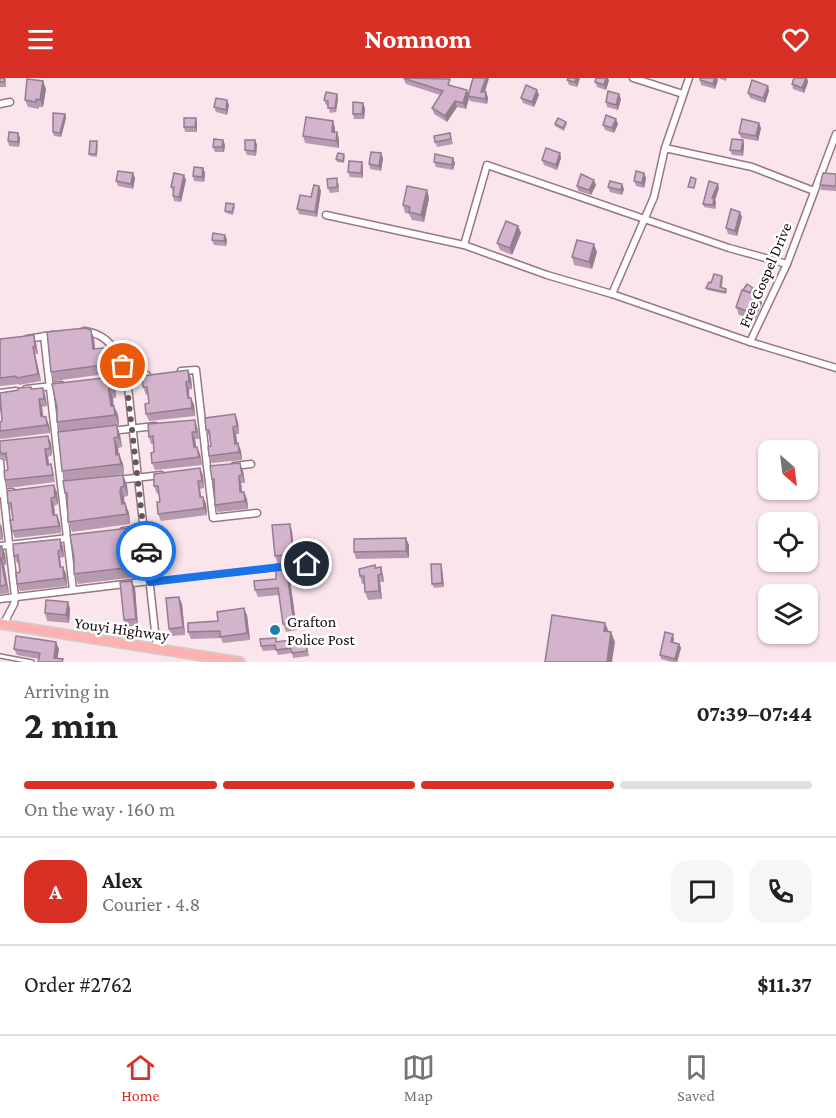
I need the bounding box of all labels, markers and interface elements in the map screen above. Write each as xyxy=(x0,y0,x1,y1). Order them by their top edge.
icon: menu xyxy=(24,23,57,56)
icon: heart xyxy=(779,23,812,56)
text: Nomnom xyxy=(364,24,472,54)
street label: Free Gospel Drive xyxy=(735,220,796,330)
pin xyxy=(97,340,148,391)
icon: bag xyxy=(106,349,139,382)
north arrow xyxy=(758,440,818,500)
map controls xyxy=(758,440,818,644)
button: locate xyxy=(758,512,818,572)
courier xyxy=(116,521,176,581)
icon: car xyxy=(130,535,163,568)
pin xyxy=(281,538,332,589)
icon: home xyxy=(290,547,323,580)
button: layers xyxy=(758,584,818,644)
place label: Grafton Police Post xyxy=(287,613,356,648)
street label: Youyi Highway xyxy=(73,614,171,645)
marker: Grafton Police Post xyxy=(268,623,282,637)
text: Arriving in xyxy=(24,680,109,702)
text: 07:39–07:44 xyxy=(696,701,812,726)
text: 2 min xyxy=(24,703,118,746)
text: On the way · 160 m xyxy=(24,798,175,820)
button: chat xyxy=(671,860,734,923)
button: phone xyxy=(749,860,812,923)
text: Alex xyxy=(102,868,143,893)
text: A xyxy=(49,879,62,904)
text: Courier · 4.8 xyxy=(102,893,200,915)
text: Order #2762 xyxy=(24,972,132,997)
text: $11.37 xyxy=(757,972,812,997)
tab: Home xyxy=(121,1051,160,1104)
tab: Map xyxy=(402,1051,435,1104)
tab: Saved xyxy=(677,1051,715,1104)

